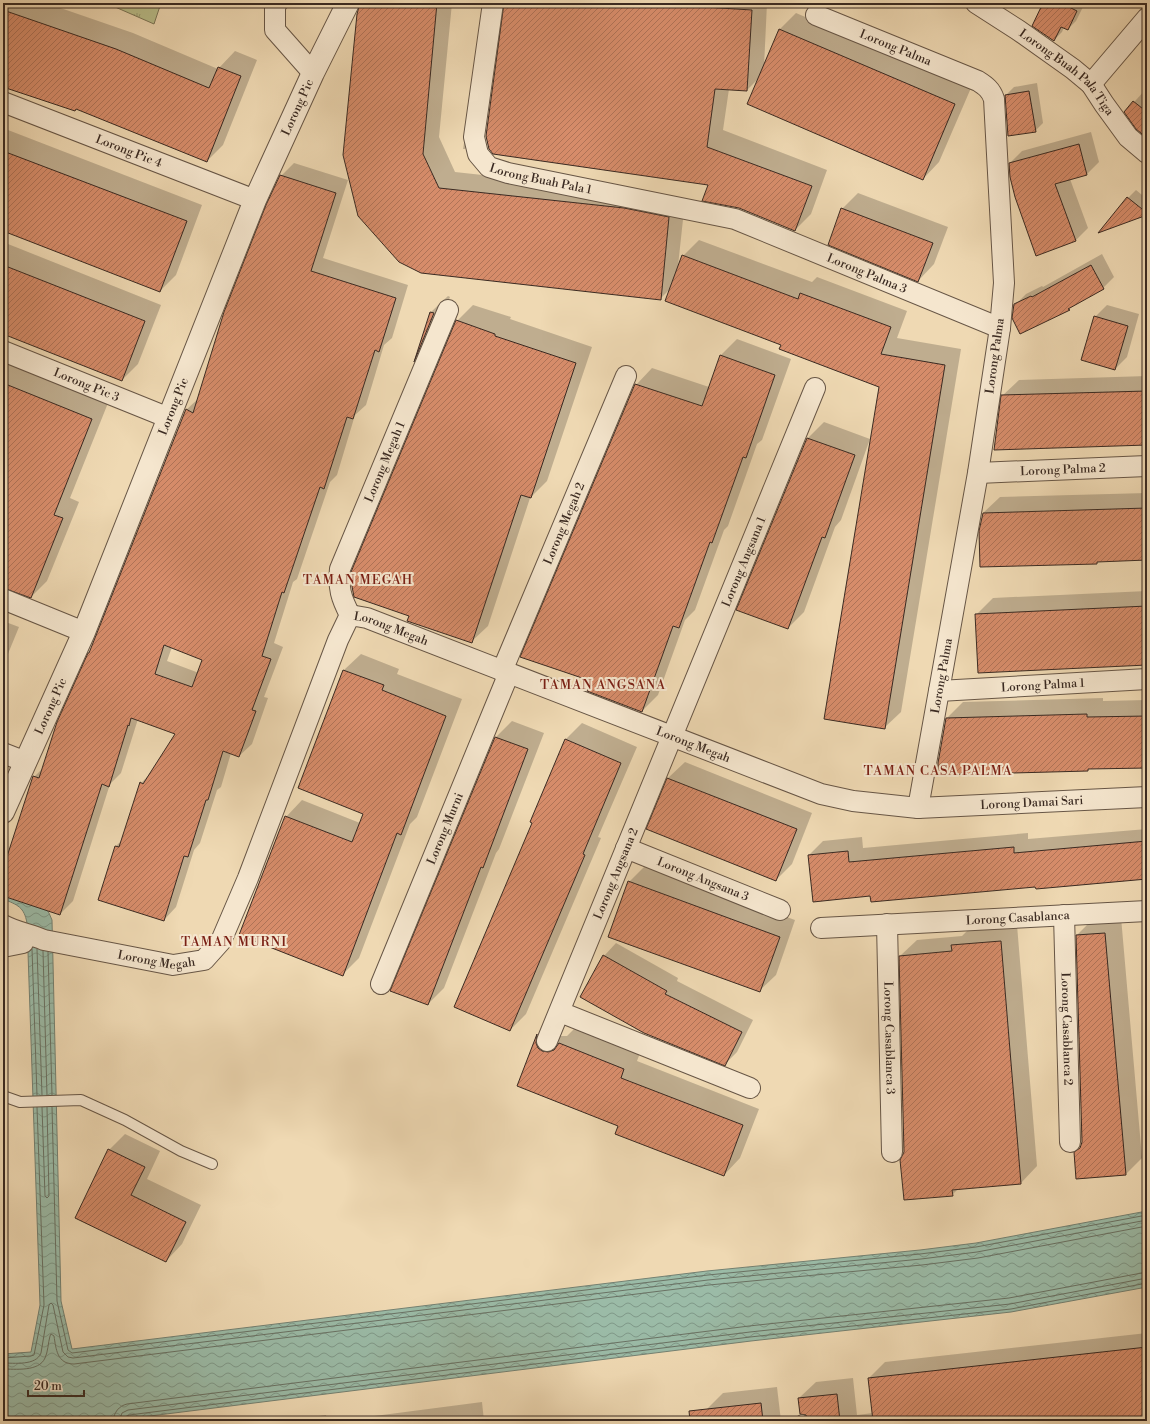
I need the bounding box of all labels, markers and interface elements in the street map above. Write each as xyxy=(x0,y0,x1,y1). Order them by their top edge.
street label: Lorong Palma xyxy=(858,26,935,69)
street label: Lorong Buah Pala Tiga xyxy=(1016,26,1118,119)
street label: Lorong Pic xyxy=(278,77,317,138)
street label: Lorong Pic 4 xyxy=(93,131,164,171)
street label: Lorong Buah Pala 1 xyxy=(488,160,594,197)
street label: Lorong Palma 3 xyxy=(825,250,910,297)
street label: Lorong Palma xyxy=(982,316,1008,395)
street label: Lorong Pic 3 xyxy=(51,365,122,405)
street label: Lorong Pic xyxy=(155,375,191,437)
street label: Lorong Megah 1 xyxy=(361,418,408,505)
street label: Lorong Palma 2 xyxy=(1020,460,1106,479)
street label: Lorong Megah 2 xyxy=(540,480,588,567)
street label: Lorong Angsana 1 xyxy=(718,514,769,609)
district label: TAMAN MEGAH xyxy=(303,572,413,588)
street label: Lorong Megah xyxy=(353,608,431,649)
street label: Lorong Palma xyxy=(928,636,956,715)
street label: Lorong Palma 1 xyxy=(1001,675,1086,695)
street label: Lorong Pic xyxy=(31,676,70,737)
district label: TAMAN ANGSANA xyxy=(540,677,666,693)
street label: Lorong Megah xyxy=(654,723,733,766)
district label: TAMAN CASA PALMA xyxy=(863,763,1013,779)
street label: Lorong Murni xyxy=(423,790,466,867)
street label: Lorong Damai Sari xyxy=(980,793,1084,812)
street label: Lorong Angsana 2 xyxy=(590,825,641,922)
street label: Lorong Angsana 3 xyxy=(655,854,751,904)
street label: Lorong Casablanca xyxy=(966,908,1071,928)
district label: TAMAN MURNI xyxy=(181,934,287,950)
street label: Lorong Megah xyxy=(116,947,196,973)
street label: Lorong Casablanca 2 xyxy=(1058,972,1076,1086)
street label: Lorong Casablanca 3 xyxy=(881,981,898,1095)
scale bar xyxy=(28,1372,84,1398)
text: 20 m xyxy=(34,1379,62,1394)

